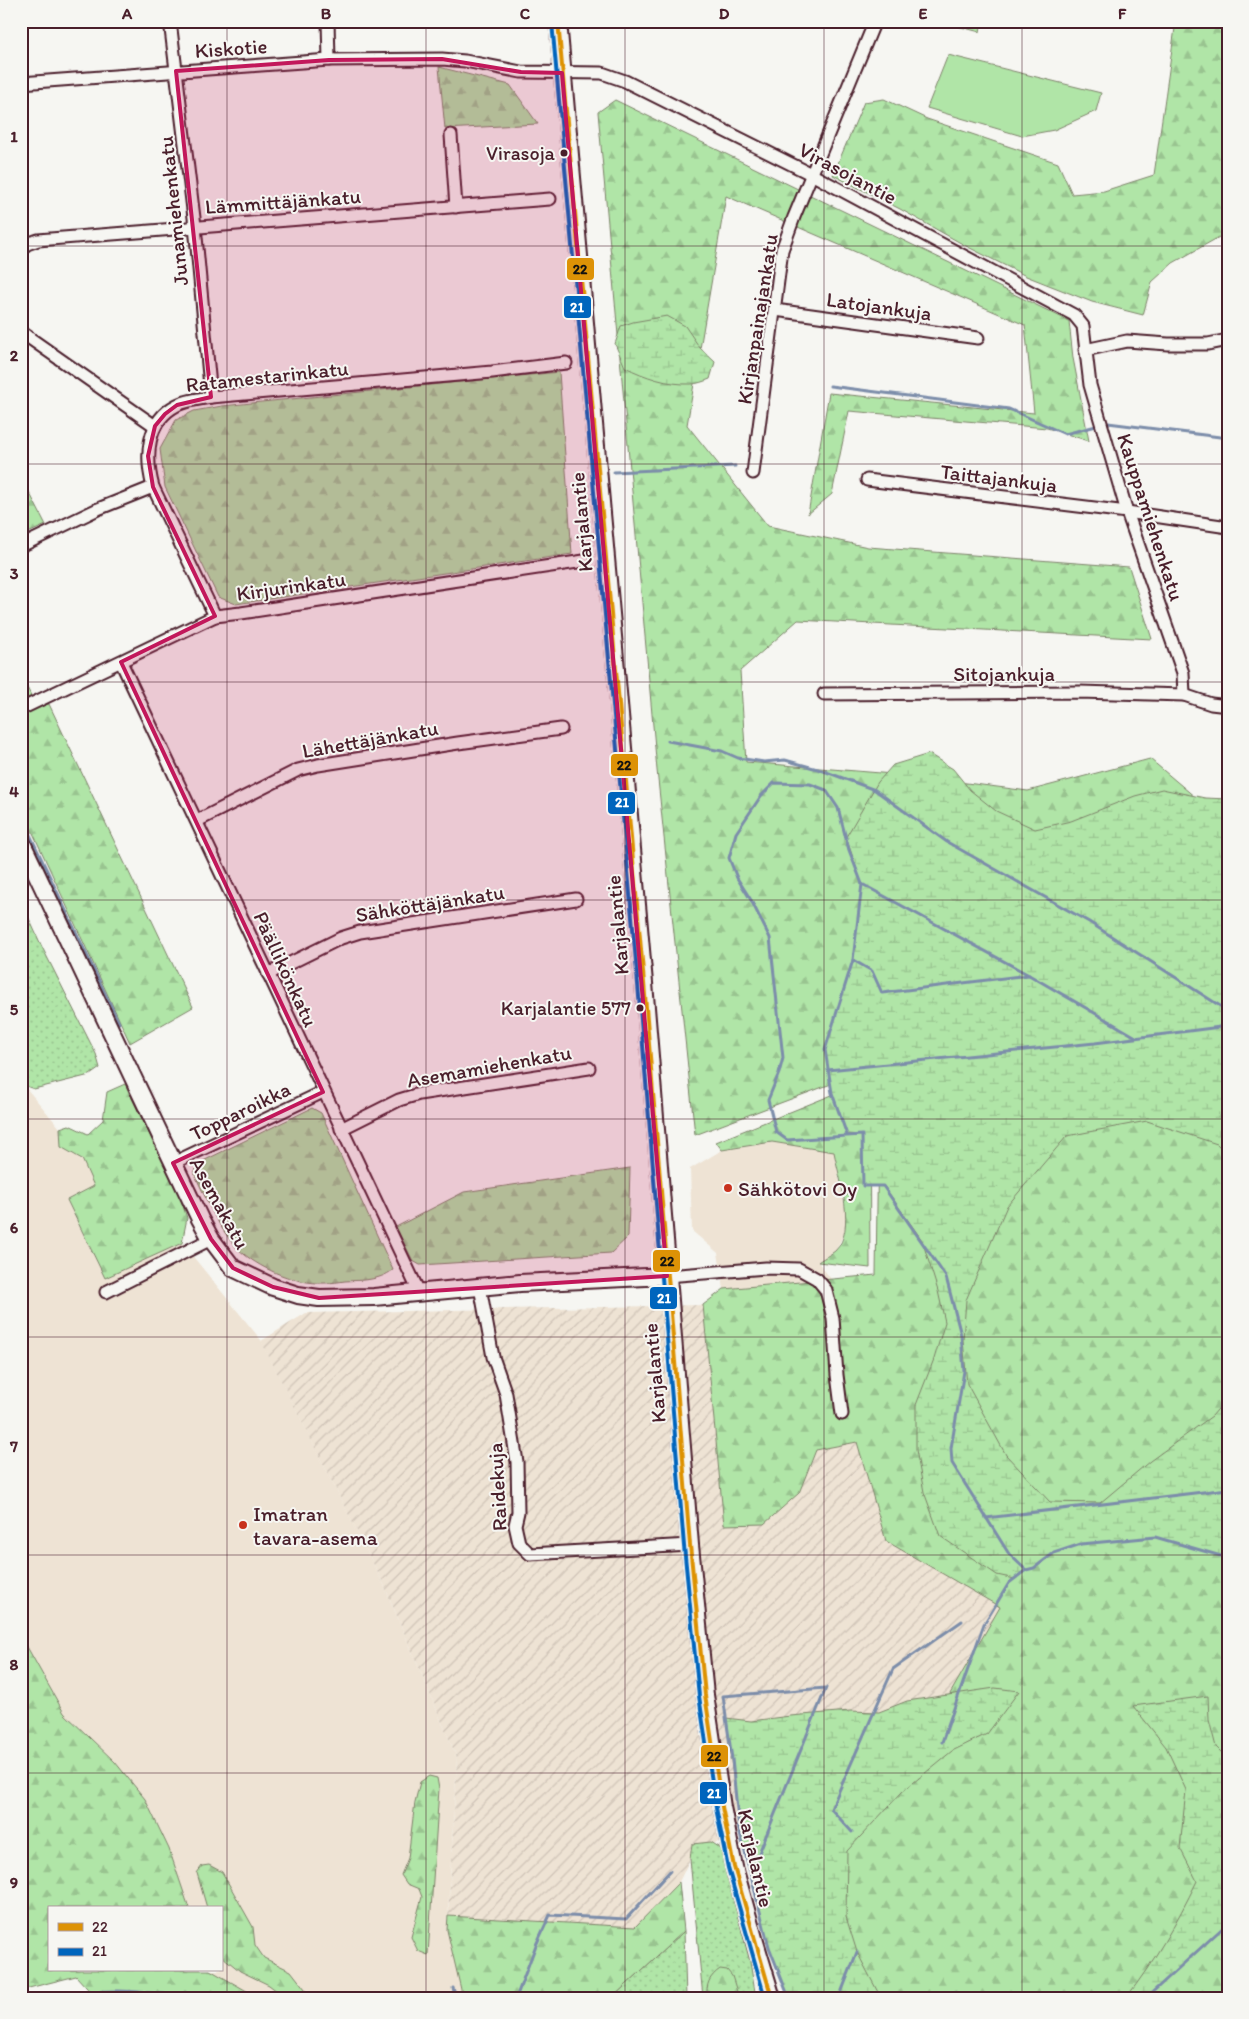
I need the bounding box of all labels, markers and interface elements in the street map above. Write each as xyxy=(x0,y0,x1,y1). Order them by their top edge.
text: A xyxy=(121,4,133,23)
text: B xyxy=(321,4,332,23)
text: C xyxy=(520,4,531,23)
text: D xyxy=(719,4,730,23)
text: E xyxy=(919,4,928,23)
text: F xyxy=(1118,4,1127,23)
street label: Kiskotie xyxy=(194,33,268,63)
text: 1 xyxy=(10,127,18,146)
street label: Junamiehenkatu xyxy=(153,135,193,287)
street label: Virasojantie xyxy=(795,137,901,209)
place label: Virasoja xyxy=(486,141,556,165)
marker: Virasoja xyxy=(559,148,569,158)
street label: Lämmittäjänkatu xyxy=(204,183,362,219)
street label: Kirjanpainajankatu xyxy=(731,232,783,406)
line badge: 22 xyxy=(566,257,595,281)
text: 22 xyxy=(573,261,588,278)
street label: Latojankuja xyxy=(825,286,933,326)
line badge: 21 xyxy=(563,295,592,319)
text: 21 xyxy=(570,299,584,316)
text: 2 xyxy=(10,346,19,365)
street label: Ratamestarinkatu xyxy=(184,355,350,397)
street label: Kauppamiehenkatu xyxy=(1112,430,1190,604)
street label: Taittajankuja xyxy=(939,458,1059,498)
street label: Karjalantie xyxy=(564,471,598,573)
text: 3 xyxy=(10,564,19,583)
street label: Kirjurinkatu xyxy=(235,566,347,606)
street label: Sitojankuja xyxy=(953,661,1055,686)
street label: Lähettäjänkatu xyxy=(300,715,440,763)
line badge: 22 xyxy=(610,753,639,777)
text: 22 xyxy=(617,757,632,774)
text: 4 xyxy=(9,782,19,801)
line badge: 21 xyxy=(607,791,636,815)
text: 21 xyxy=(615,794,629,811)
street label: Karjalantie xyxy=(600,874,634,976)
street label: Sähköttäjänkatu xyxy=(354,879,506,927)
street label: Päällikönkatu xyxy=(248,907,324,1031)
place label: Karjalantie 577 xyxy=(501,996,631,1020)
text: 5 xyxy=(10,1000,19,1019)
marker: Karjalantie 577 xyxy=(635,1003,645,1013)
street label: Asemamiehenkatu xyxy=(405,1039,574,1093)
street label: Topparoikka xyxy=(186,1076,294,1146)
street label: Asemakatu xyxy=(185,1153,256,1254)
place label: Sähkötovi Oy xyxy=(738,1176,857,1201)
marker: Sähkötovi Oy xyxy=(722,1182,734,1194)
text: 6 xyxy=(10,1218,19,1237)
line badge: 22 xyxy=(652,1249,681,1273)
text: 22 xyxy=(660,1253,675,1270)
line badge: 21 xyxy=(649,1286,678,1310)
text: 21 xyxy=(657,1290,671,1307)
street label: Karjalantie xyxy=(637,1322,671,1424)
text: 7 xyxy=(9,1437,18,1456)
street label: Raidekuja xyxy=(482,1442,512,1532)
place label: Imatran tavara-asema xyxy=(253,1501,378,1550)
marker: Imatran tavara-asema xyxy=(237,1519,249,1531)
text: 8 xyxy=(10,1655,19,1674)
line badge: 22 xyxy=(700,1744,729,1768)
text: 22 xyxy=(707,1748,722,1765)
line badge: 21 xyxy=(699,1781,728,1805)
text: 21 xyxy=(707,1785,721,1802)
street label: Karjalantie xyxy=(733,1806,779,1910)
text: 9 xyxy=(10,1873,18,1892)
legend xyxy=(48,1906,222,1972)
text: 22 xyxy=(92,1918,108,1936)
text: 21 xyxy=(92,1942,107,1960)

